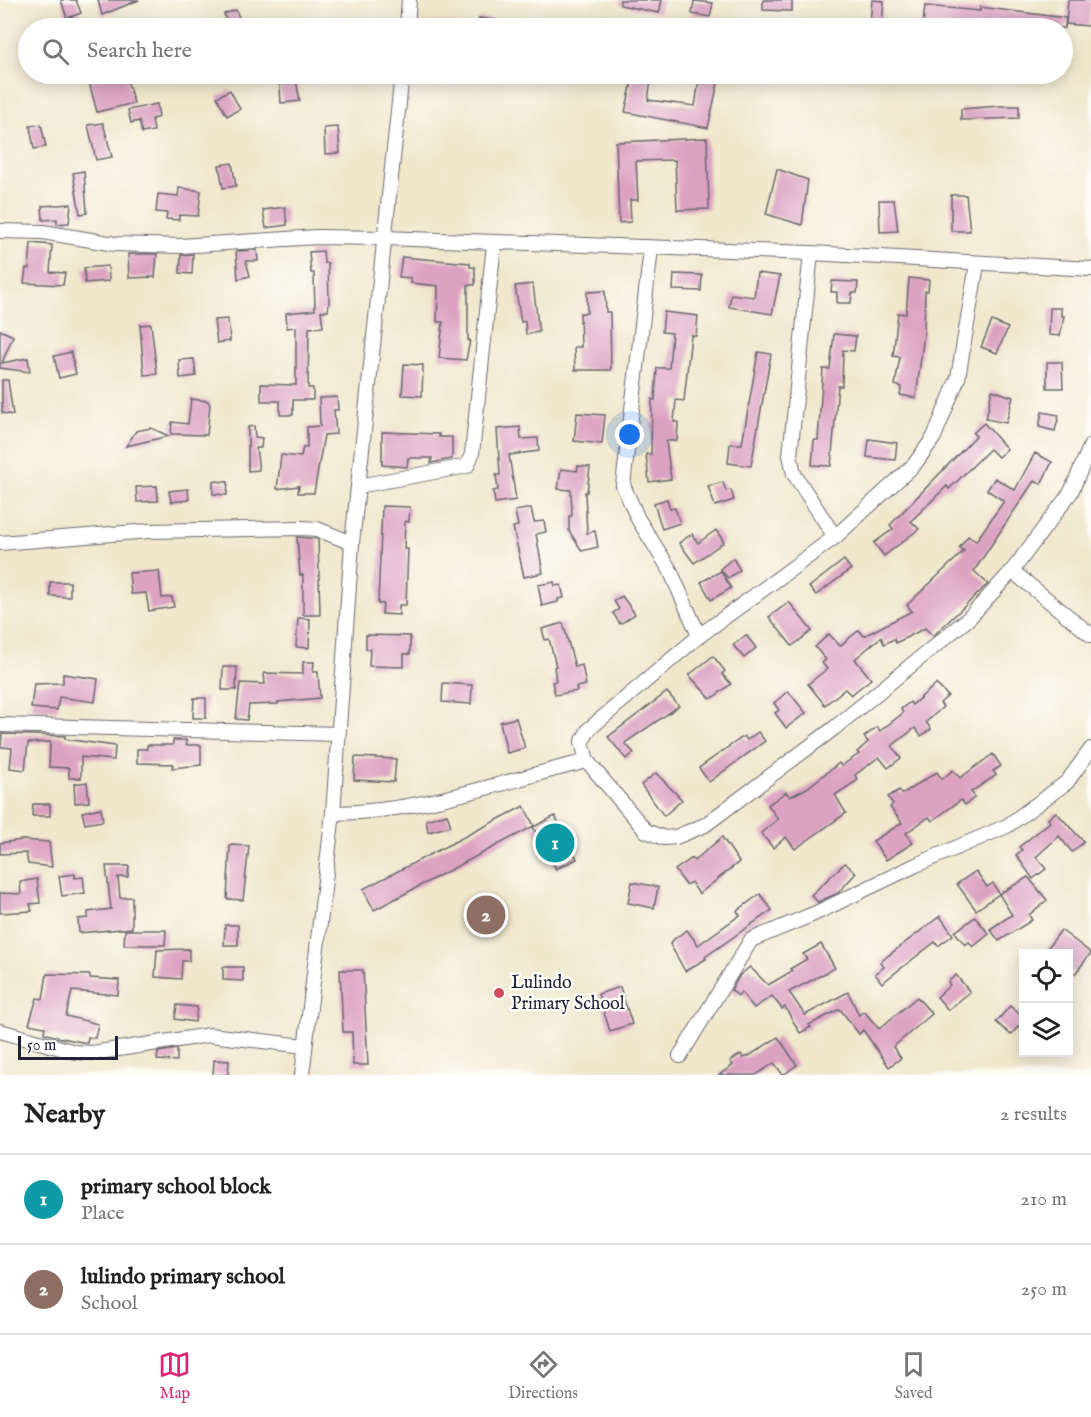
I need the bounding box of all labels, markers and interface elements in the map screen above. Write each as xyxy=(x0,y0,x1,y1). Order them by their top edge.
search box xyxy=(18,18,1073,84)
icon: search xyxy=(39,35,72,68)
text: Search here xyxy=(87,37,192,65)
your location xyxy=(615,420,644,449)
pin: 1 xyxy=(536,820,574,866)
pin: 2 xyxy=(466,892,506,938)
map controls xyxy=(1019,949,1073,1057)
button: locate xyxy=(1019,949,1073,1003)
place label: Lulindo Primary School xyxy=(511,972,625,1016)
marker: Lulindo Primary School xyxy=(492,986,506,1000)
button: layers xyxy=(1019,1003,1073,1057)
scale bar xyxy=(18,1033,118,1060)
text: 50 m xyxy=(27,1036,56,1056)
text: Nearby xyxy=(24,1098,105,1131)
text: 2 results xyxy=(1000,1102,1067,1127)
text: primary school block xyxy=(81,1173,271,1201)
text: 1 xyxy=(40,1187,47,1212)
text: 210 m xyxy=(1021,1187,1067,1212)
text: Place xyxy=(81,1201,124,1226)
text: lulindo primary school xyxy=(81,1263,285,1291)
text: 2 xyxy=(39,1277,48,1302)
text: 250 m xyxy=(1021,1277,1067,1302)
text: School xyxy=(81,1291,137,1316)
tab: Map xyxy=(158,1348,191,1404)
tab: Directions xyxy=(508,1348,578,1404)
tab: Saved xyxy=(895,1348,933,1404)

